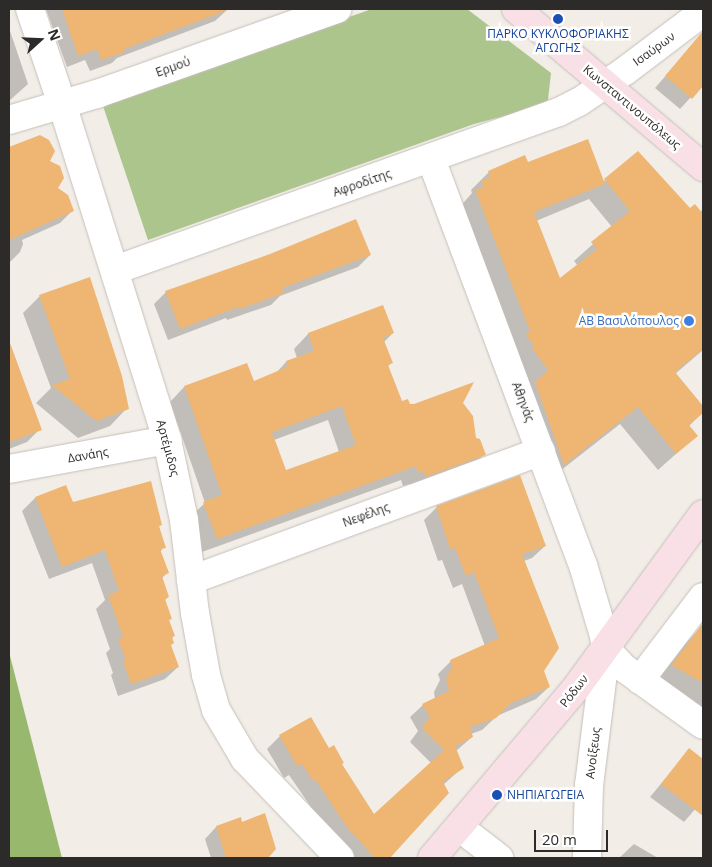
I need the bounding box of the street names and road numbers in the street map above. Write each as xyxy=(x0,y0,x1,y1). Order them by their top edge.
street label: Ισαύρων xyxy=(630,29,678,69)
street label: Ερμού xyxy=(154,54,192,80)
street label: Κωνσταντινουπόλεως xyxy=(580,62,684,152)
street label: Αφροδίτης xyxy=(331,166,393,200)
street label: Αθηνάς xyxy=(509,380,537,424)
street label: Αρτέμιδος xyxy=(154,418,182,478)
street label: Δανάης xyxy=(66,444,110,466)
street label: Νεφέλης xyxy=(341,500,391,530)
street label: Ρόδων xyxy=(557,672,591,710)
street label: Ανοίξεως xyxy=(583,726,603,780)

